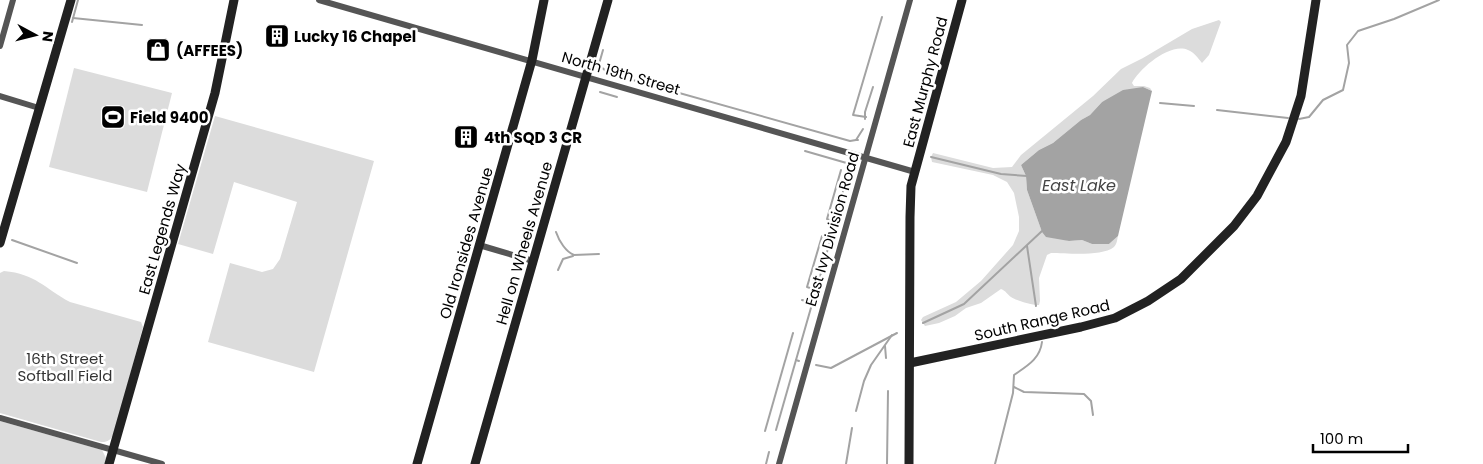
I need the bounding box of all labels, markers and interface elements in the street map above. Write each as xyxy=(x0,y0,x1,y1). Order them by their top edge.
north arrow xyxy=(10,10,60,60)
street label: East Murphy Road xyxy=(897,14,953,150)
building icon: Lucky 16 Chapel xyxy=(264,23,290,49)
place label: Lucky 16 Chapel xyxy=(294,26,416,47)
text: N xyxy=(37,30,58,43)
shop icon: (AFFEES) xyxy=(145,37,171,63)
place label: (AFFEES) xyxy=(176,40,243,61)
street label: North 19th Street xyxy=(559,46,683,100)
sports icon: Field 9400 xyxy=(100,104,126,130)
place label: Field 9400 xyxy=(130,107,209,128)
building icon: 4th SQD 3 CR xyxy=(453,124,479,150)
place label: 4th SQD 3 CR xyxy=(484,127,582,148)
street label: East Ivy Division Road xyxy=(800,149,864,309)
street label: Hell on Wheels Avenue xyxy=(491,159,557,327)
street label: East Legends Way xyxy=(133,161,191,297)
street label: Old Ironsides Avenue xyxy=(434,165,498,321)
water label: East Lake xyxy=(1042,174,1116,197)
street label: South Range Road xyxy=(972,294,1112,346)
park label: 16th Street Softball Field xyxy=(18,348,112,386)
scale bar xyxy=(1313,422,1408,454)
text: 100 m xyxy=(1320,428,1363,449)

